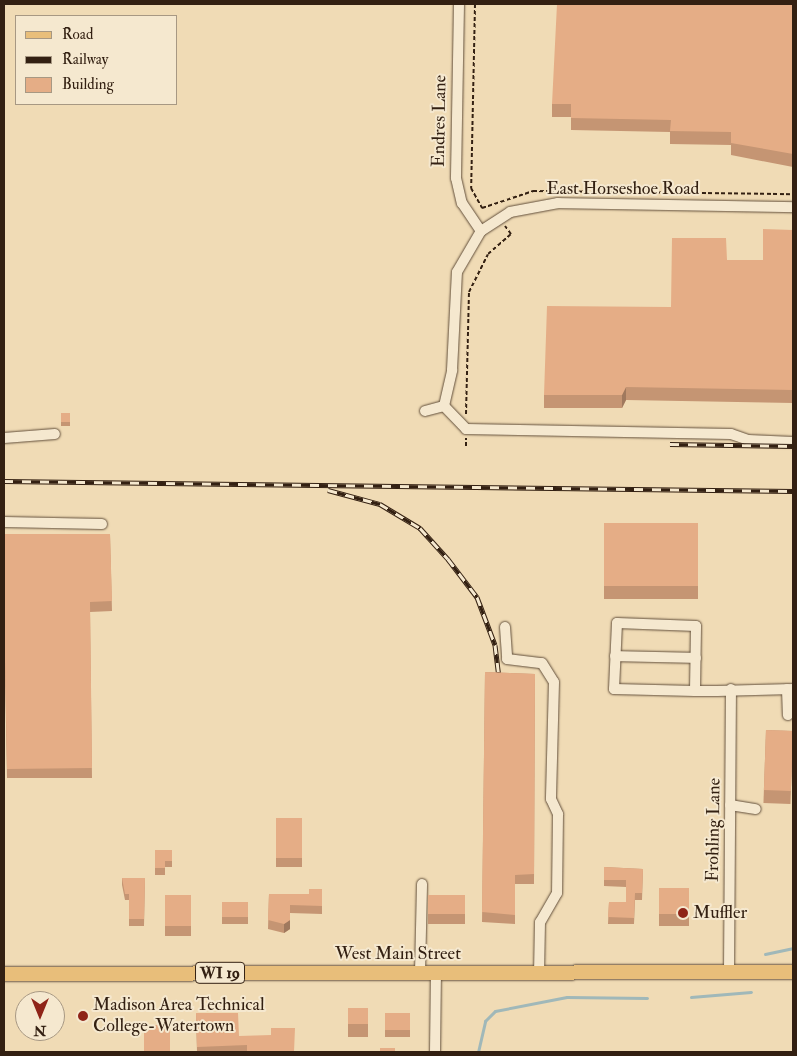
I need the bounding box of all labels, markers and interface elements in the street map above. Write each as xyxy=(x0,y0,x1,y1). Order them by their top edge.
legend xyxy=(15,15,178,105)
text: Road xyxy=(62,25,93,44)
text: Railway xyxy=(62,50,108,69)
text: Building xyxy=(62,75,114,94)
street label: Endres Lane xyxy=(428,75,452,167)
street label: East Horseshoe Road xyxy=(547,178,699,200)
street label: Frohling Lane xyxy=(702,778,726,882)
place label: Muffler xyxy=(693,902,747,924)
marker: Muffler xyxy=(677,907,689,919)
street label: West Main Street xyxy=(335,943,461,965)
road number: WI 19 xyxy=(195,960,245,986)
north arrow xyxy=(15,991,65,1041)
place label: Madison Area Technical College-Watertown xyxy=(93,995,265,1038)
marker: Madison Area Technical College-Watertown xyxy=(77,1010,89,1022)
text: N xyxy=(34,1022,46,1039)

